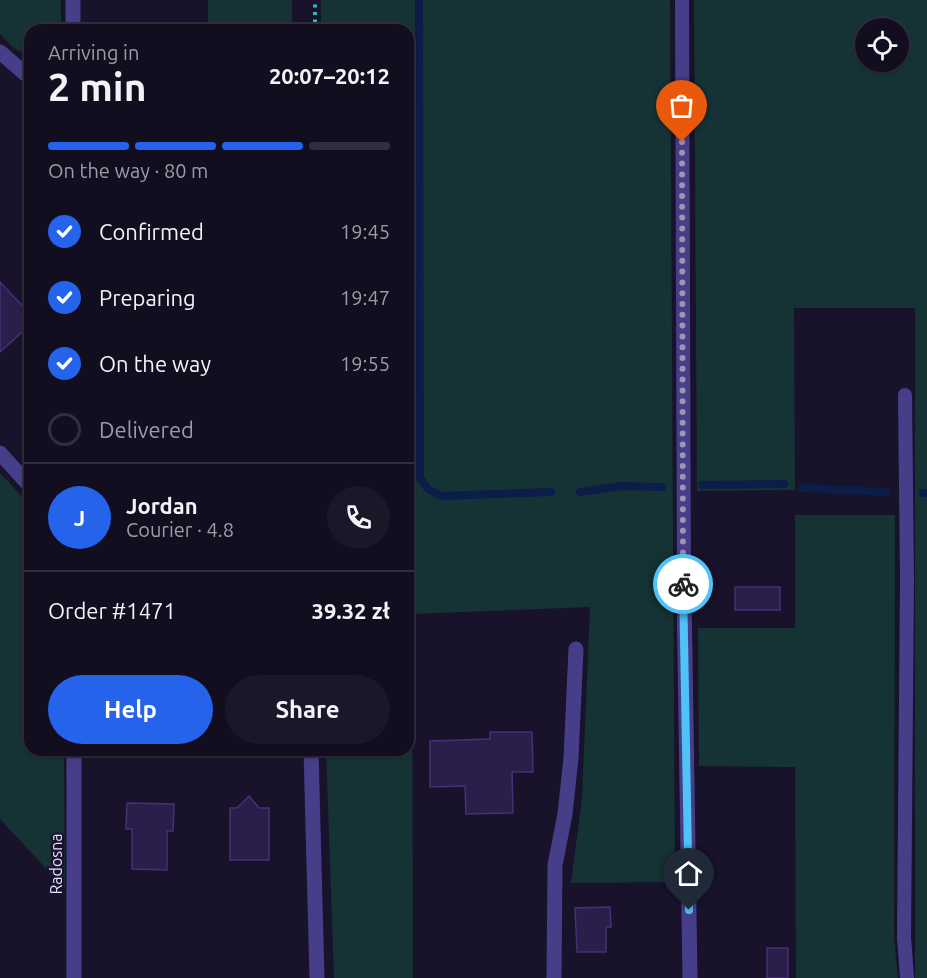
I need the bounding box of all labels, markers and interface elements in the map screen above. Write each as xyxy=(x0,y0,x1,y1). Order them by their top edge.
map controls xyxy=(855,18,909,72)
button: locate xyxy=(855,18,909,72)
text: Arriving in xyxy=(48,41,139,64)
text: 20:07–20:12 xyxy=(269,63,390,88)
text: 2 min xyxy=(48,65,147,108)
pin xyxy=(656,80,707,142)
icon: bag xyxy=(665,89,698,122)
text: On the way · 80 m xyxy=(48,159,208,182)
icon: check xyxy=(48,215,81,248)
text: Confirmed xyxy=(99,219,204,244)
text: 19:45 xyxy=(340,220,390,243)
icon: check xyxy=(48,281,81,314)
text: Preparing xyxy=(99,285,196,310)
text: 19:47 xyxy=(340,286,390,309)
icon: check xyxy=(48,347,81,380)
text: On the way xyxy=(99,351,211,376)
text: 19:55 xyxy=(340,352,390,375)
text: Delivered xyxy=(99,417,194,442)
button: phone xyxy=(327,486,390,549)
text: Jordan xyxy=(126,493,198,518)
text: J xyxy=(74,505,85,530)
text: Courier · 4.8 xyxy=(126,518,234,541)
courier xyxy=(653,554,713,614)
icon: bike xyxy=(667,568,700,601)
text: Order #1471 xyxy=(48,598,176,623)
text: 39.32 zł xyxy=(311,598,390,623)
button: Help xyxy=(48,675,213,744)
button: Share xyxy=(225,675,390,744)
street label: Radosna xyxy=(47,833,65,895)
pin xyxy=(663,848,714,910)
icon: home xyxy=(672,857,705,890)

